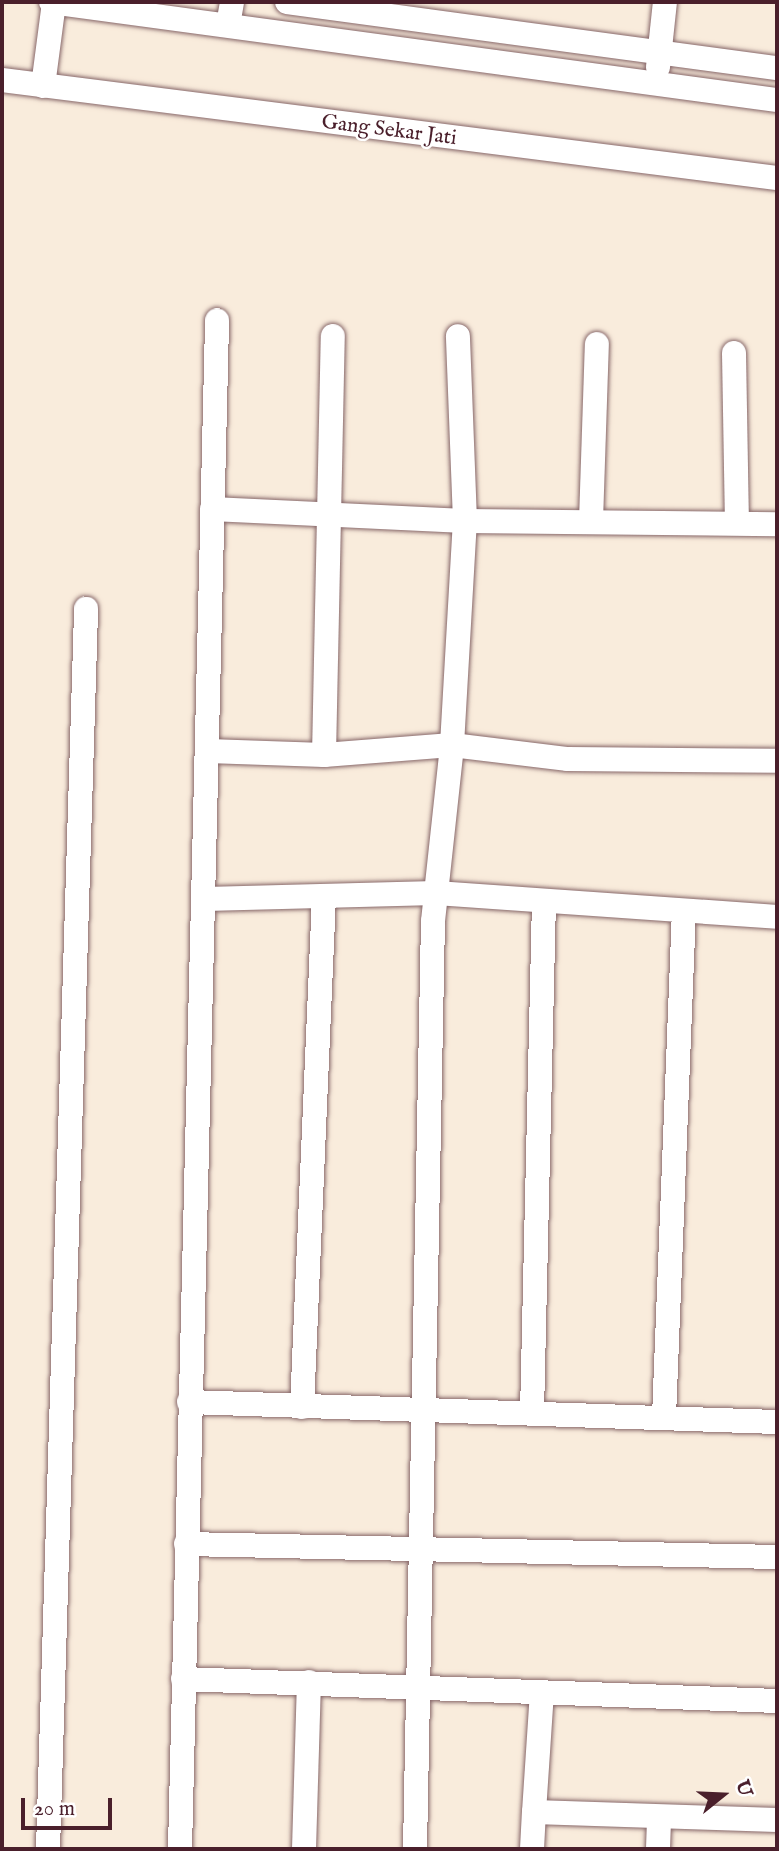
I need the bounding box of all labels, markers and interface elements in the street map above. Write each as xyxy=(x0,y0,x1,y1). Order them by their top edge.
street label: Gang Sekar Jati xyxy=(320,110,458,152)
north arrow xyxy=(688,1760,758,1830)
text: U xyxy=(729,1777,757,1800)
scale bar xyxy=(24,1784,116,1828)
text: 20 m xyxy=(34,1796,75,1823)

